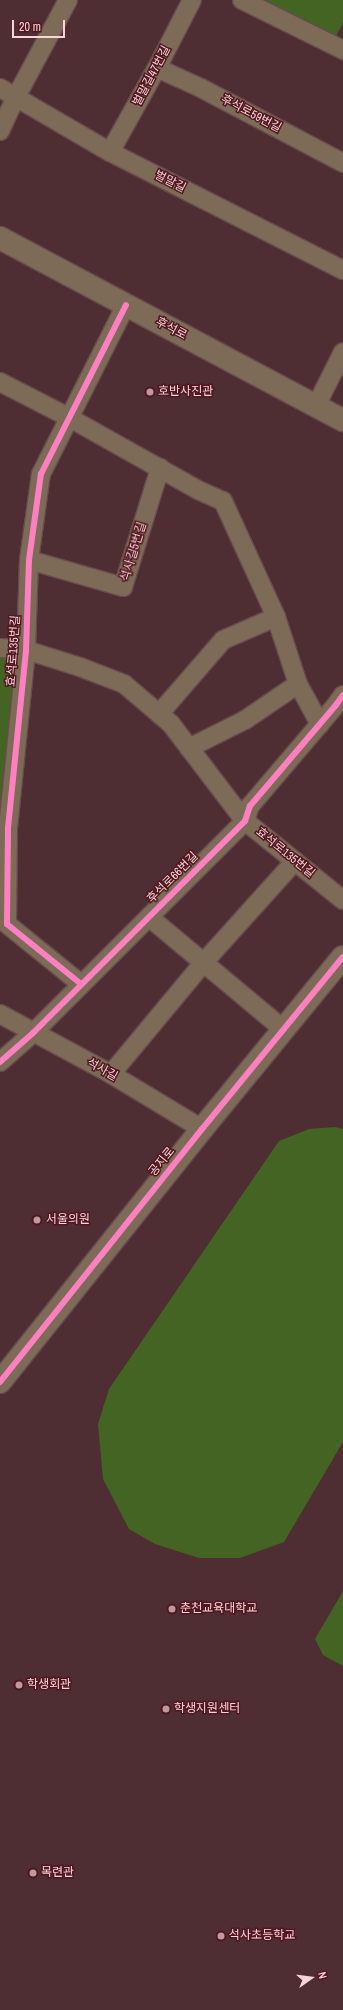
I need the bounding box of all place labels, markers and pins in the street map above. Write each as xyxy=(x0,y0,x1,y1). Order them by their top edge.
place label: 호반사진관 xyxy=(158,385,213,399)
marker: 호반사진관 xyxy=(145,387,155,397)
place label: 서울의원 xyxy=(46,1213,90,1227)
marker: 서울의원 xyxy=(31,1214,43,1226)
place label: 춘천교육대학교 xyxy=(180,1602,257,1616)
marker: 춘천교육대학교 xyxy=(167,1604,177,1614)
place label: 학생회관 xyxy=(27,1678,71,1692)
marker: 학생회관 xyxy=(14,1680,24,1690)
place label: 학생지원센터 xyxy=(174,1702,240,1716)
marker: 학생지원센터 xyxy=(161,1704,171,1714)
place label: 목련관 xyxy=(41,1866,74,1880)
marker: 목련관 xyxy=(28,1868,38,1878)
place label: 석사초등학교 xyxy=(229,1929,295,1943)
marker: 석사초등학교 xyxy=(216,1931,226,1941)

